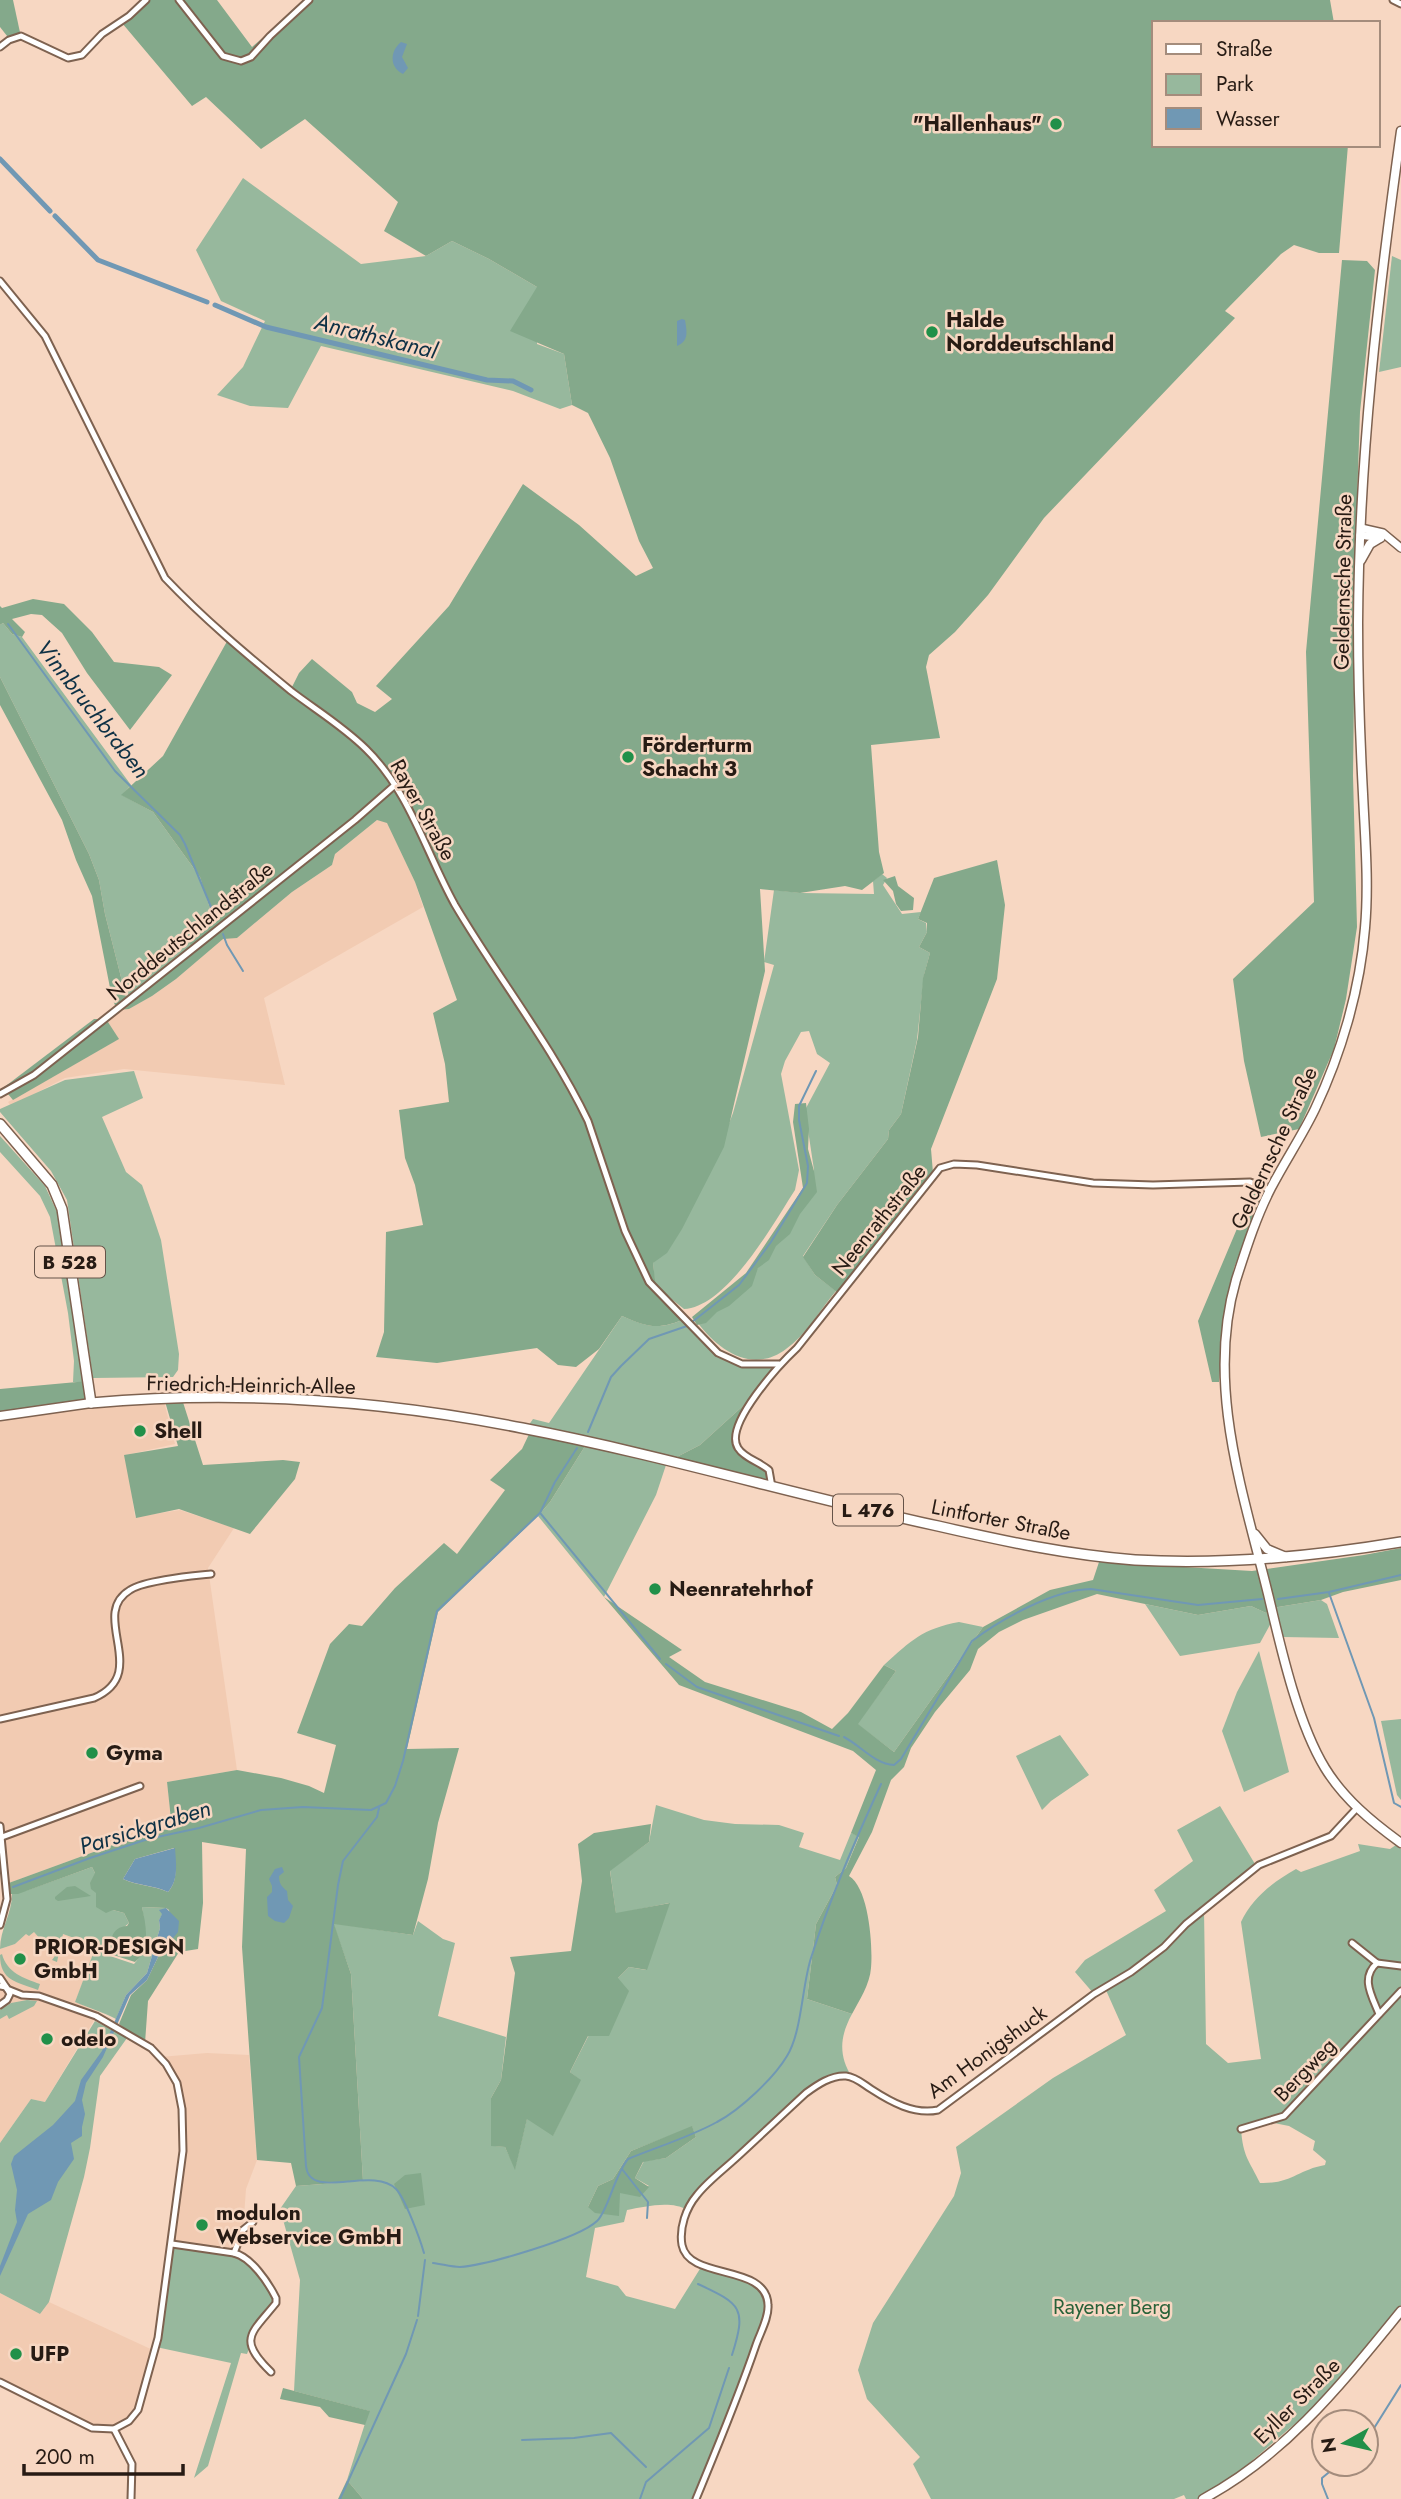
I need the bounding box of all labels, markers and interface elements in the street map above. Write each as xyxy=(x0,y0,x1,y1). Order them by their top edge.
legend xyxy=(1152,21,1380,147)
text: Straße xyxy=(1216,34,1273,64)
text: Park xyxy=(1216,69,1254,99)
text: Wasser xyxy=(1216,104,1281,134)
place label: "Hallenhaus" xyxy=(913,109,1042,139)
marker: "Hallenhaus" xyxy=(1048,116,1064,132)
water label: Anrathskanal xyxy=(310,304,442,368)
place label: Halde Norddeutschland xyxy=(946,305,1114,359)
marker: Halde Norddeutschland xyxy=(924,324,940,340)
street label: Geldernsche Straße xyxy=(1326,494,1360,670)
water label: Vinnbruchbraben xyxy=(28,633,158,785)
place label: Förderturm Schacht 3 xyxy=(642,730,752,784)
marker: Förderturm Schacht 3 xyxy=(620,749,636,765)
street label: Rayer Straße xyxy=(383,754,463,866)
street label: Norddeutschlandstraße xyxy=(100,854,280,1008)
street label: Geldernsche Straße xyxy=(1223,1062,1325,1234)
street label: Neenrathstraße xyxy=(825,1158,933,1282)
road number: B 528 xyxy=(35,1246,105,1278)
street label: Friedrich-Heinrich-Allee xyxy=(146,1368,356,1402)
place label: Shell xyxy=(154,1416,202,1446)
marker: Shell xyxy=(132,1423,148,1439)
street label: Lintforter Straße xyxy=(929,1492,1074,1548)
road number: L 476 xyxy=(833,1494,903,1526)
place label: Neenratehrhof xyxy=(669,1574,813,1604)
marker: Neenratehrhof xyxy=(647,1581,663,1597)
place label: Gyma xyxy=(106,1738,163,1768)
marker: Gyma xyxy=(84,1745,100,1761)
water label: Parsickgraben xyxy=(75,1791,215,1863)
place label: PRIOR-DESIGN GmbH xyxy=(34,1932,185,1986)
marker: PRIOR-DESIGN GmbH xyxy=(12,1951,28,1967)
street label: Am Honigshuck xyxy=(921,1998,1054,2106)
place label: odelo xyxy=(61,2024,116,2054)
marker: odelo xyxy=(39,2031,55,2047)
street label: Bergweg xyxy=(1267,2031,1343,2109)
place label: modulon Webservice GmbH xyxy=(216,2198,402,2252)
marker: modulon Webservice GmbH xyxy=(194,2217,210,2233)
park label: Rayener Berg xyxy=(1053,2292,1171,2322)
place label: UFP xyxy=(30,2339,69,2369)
marker: UFP xyxy=(8,2346,24,2362)
street label: Eyller Straße xyxy=(1247,2351,1347,2451)
north arrow xyxy=(1310,2408,1380,2478)
scale bar xyxy=(24,2432,184,2476)
text: N xyxy=(1314,2436,1343,2455)
text: 200 m xyxy=(35,2442,95,2472)

